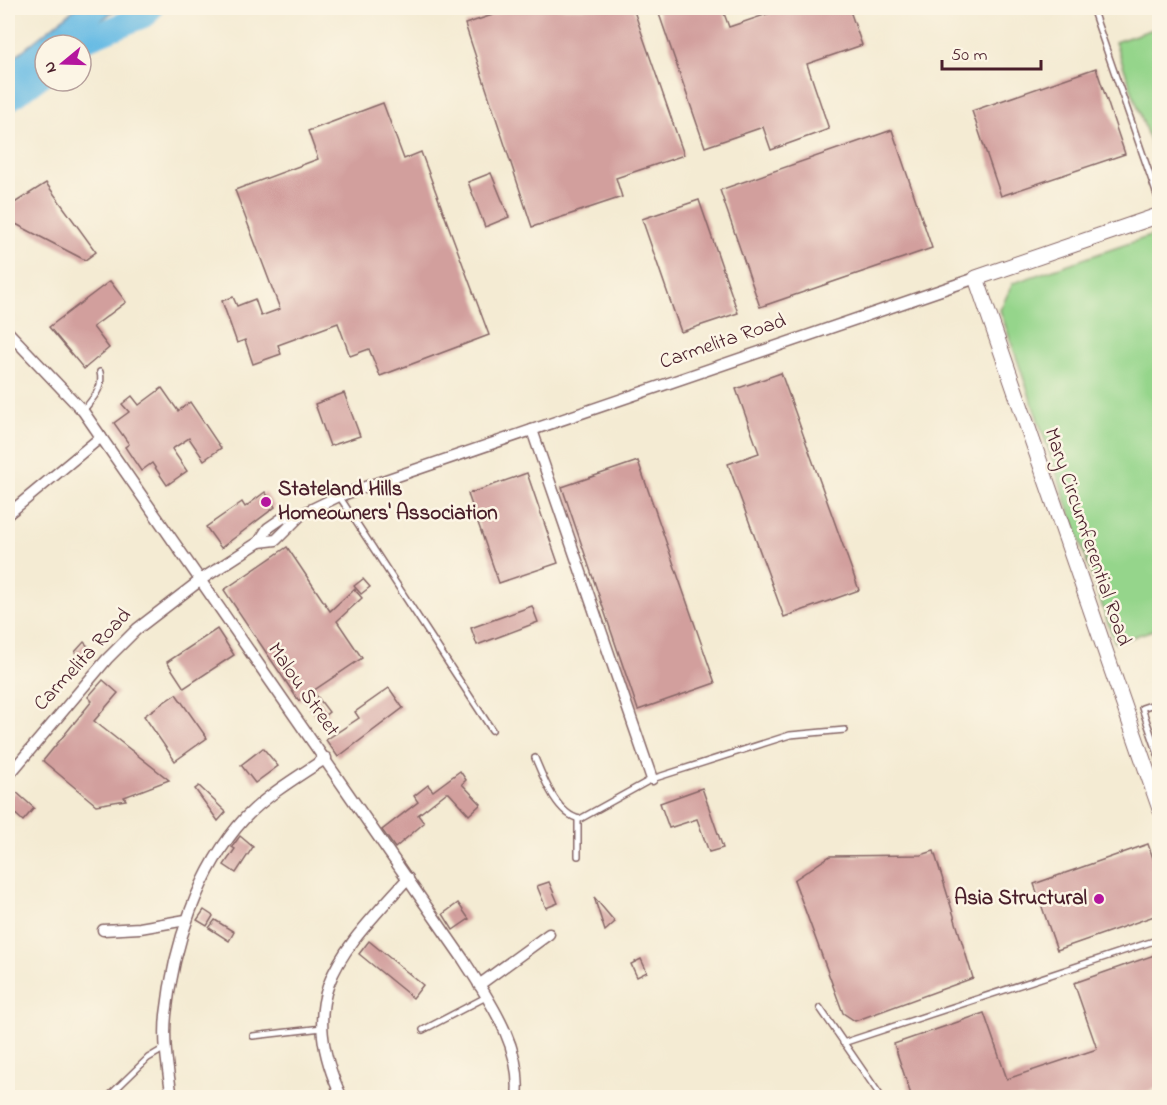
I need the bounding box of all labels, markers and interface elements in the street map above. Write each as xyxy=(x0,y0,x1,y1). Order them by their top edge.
north arrow xyxy=(33,33,93,93)
scale bar xyxy=(942,33,1041,71)
text: 50 m xyxy=(951,43,988,69)
text: N xyxy=(38,58,64,76)
street label: Carmelita Road xyxy=(656,306,790,378)
street label: Mary Circumferential Road xyxy=(1034,424,1139,651)
place label: Stateland Hills Homeowners' Association xyxy=(278,475,498,529)
marker: Stateland Hills Homeowners' Association xyxy=(259,495,273,509)
street label: Carmelita Road xyxy=(27,601,139,718)
street label: Malou Street xyxy=(260,637,346,743)
place label: Asia Structural xyxy=(954,884,1087,914)
marker: Asia Structural xyxy=(1092,892,1106,906)

